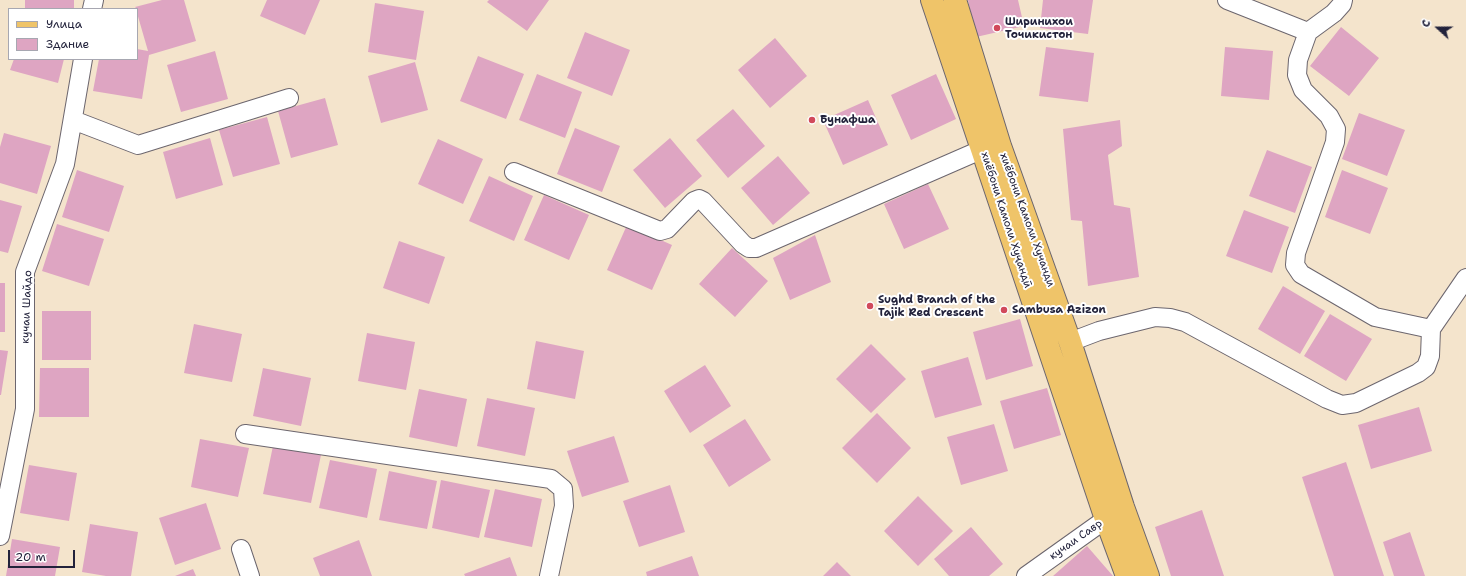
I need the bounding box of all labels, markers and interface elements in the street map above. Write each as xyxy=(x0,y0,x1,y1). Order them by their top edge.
legend xyxy=(8,8,138,60)
north arrow xyxy=(1418,8,1458,48)
place label: Ширинихои Точикистон xyxy=(1005,15,1073,41)
text: Улица xyxy=(46,16,82,32)
text: С xyxy=(1418,18,1435,29)
marker: Ширинихои Точикистон xyxy=(992,23,1002,33)
text: Здание xyxy=(46,36,89,52)
place label: Бунафша xyxy=(820,113,876,127)
marker: Бунафша xyxy=(807,115,817,125)
street label: хиёбони Камоли Хуҷандӣ xyxy=(978,150,1034,290)
street label: хиёбони Камоли Хучанди xyxy=(997,151,1057,289)
street label: кучаи Шайдо xyxy=(19,270,35,344)
place label: Sughd Branch of the Tajik Red Crescent xyxy=(878,293,995,319)
marker: Sughd Branch of the Tajik Red Crescent xyxy=(865,301,875,311)
place label: Sambusa Azizon xyxy=(1012,303,1106,317)
marker: Sambusa Azizon xyxy=(999,305,1009,315)
street label: кучаи Савр xyxy=(1047,517,1105,563)
scale bar xyxy=(10,542,77,568)
text: 20 m xyxy=(15,549,46,565)

